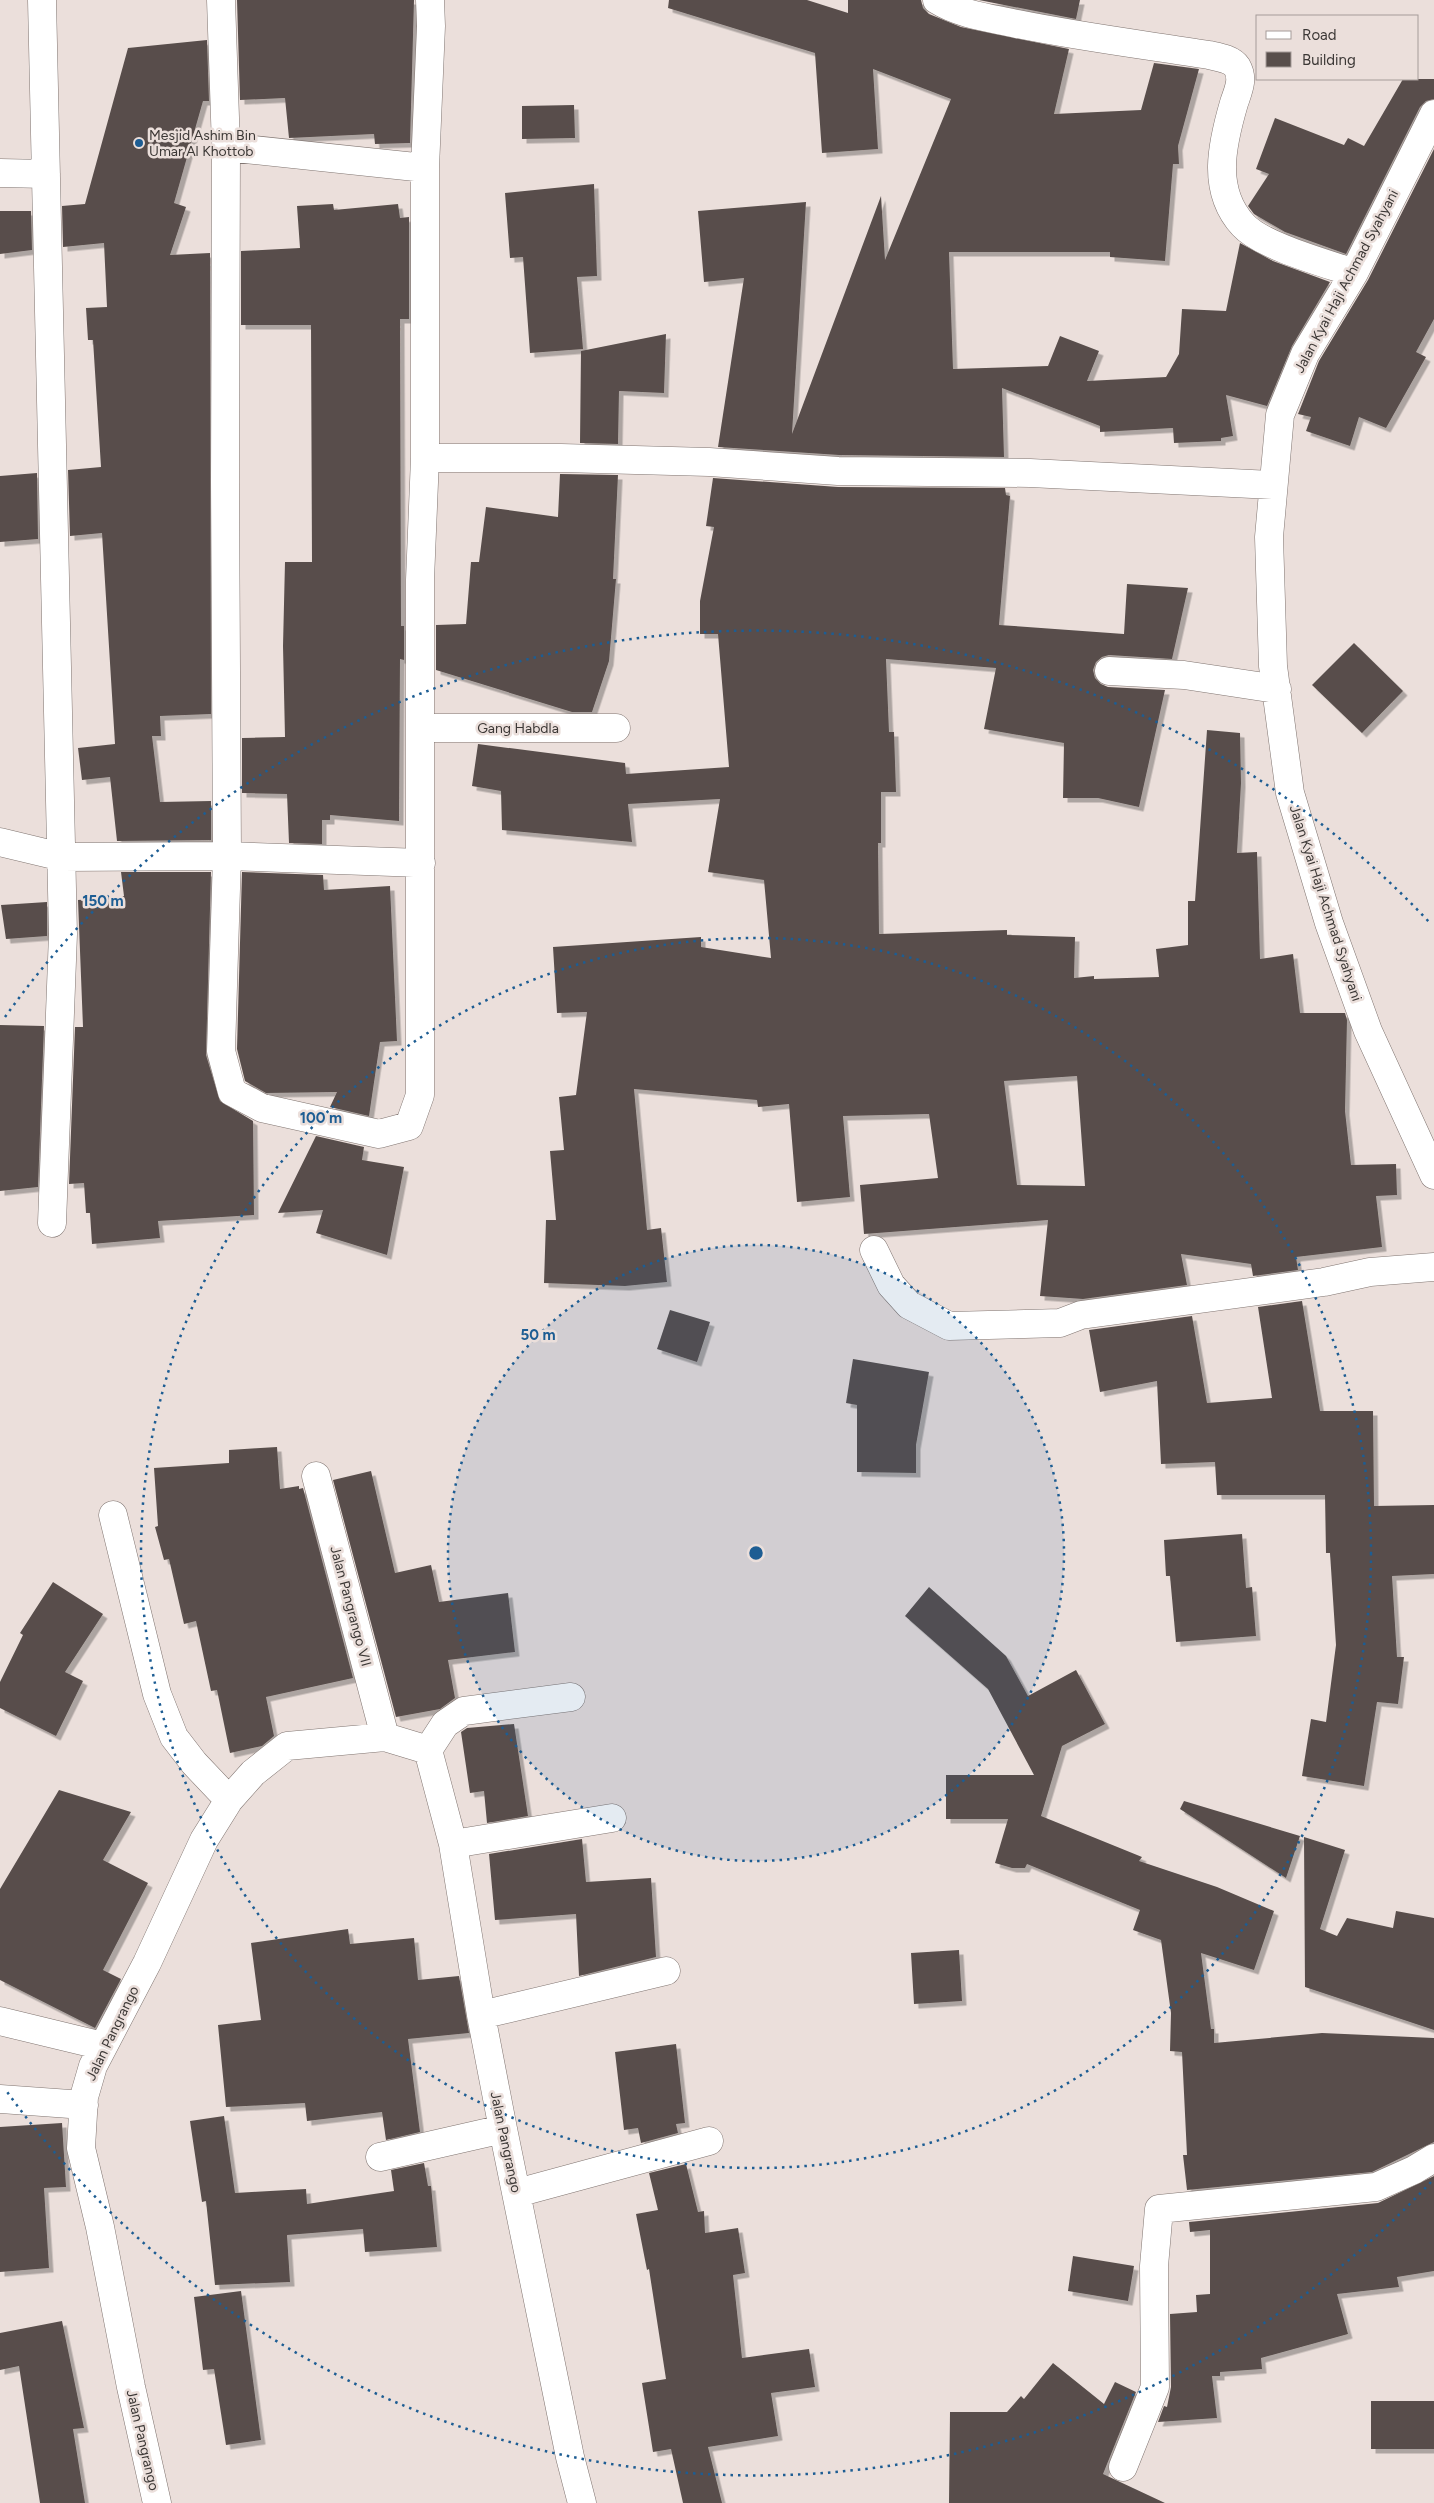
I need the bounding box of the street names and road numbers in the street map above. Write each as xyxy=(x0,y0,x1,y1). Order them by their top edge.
street label: Jalan Kyai Haji Achmad Syahyani xyxy=(1291,187,1402,376)
street label: Gang Habdla xyxy=(477,720,559,737)
street label: Jalan Kyai Haji Achmad Syahyani xyxy=(1286,803,1365,1003)
street label: Jalan Pangrango VII xyxy=(326,1544,375,1668)
street label: Jalan Pangrango xyxy=(82,1983,143,2083)
street label: Jalan Pangrango xyxy=(486,2090,525,2194)
street label: Jalan Pangrango xyxy=(123,2388,162,2492)

